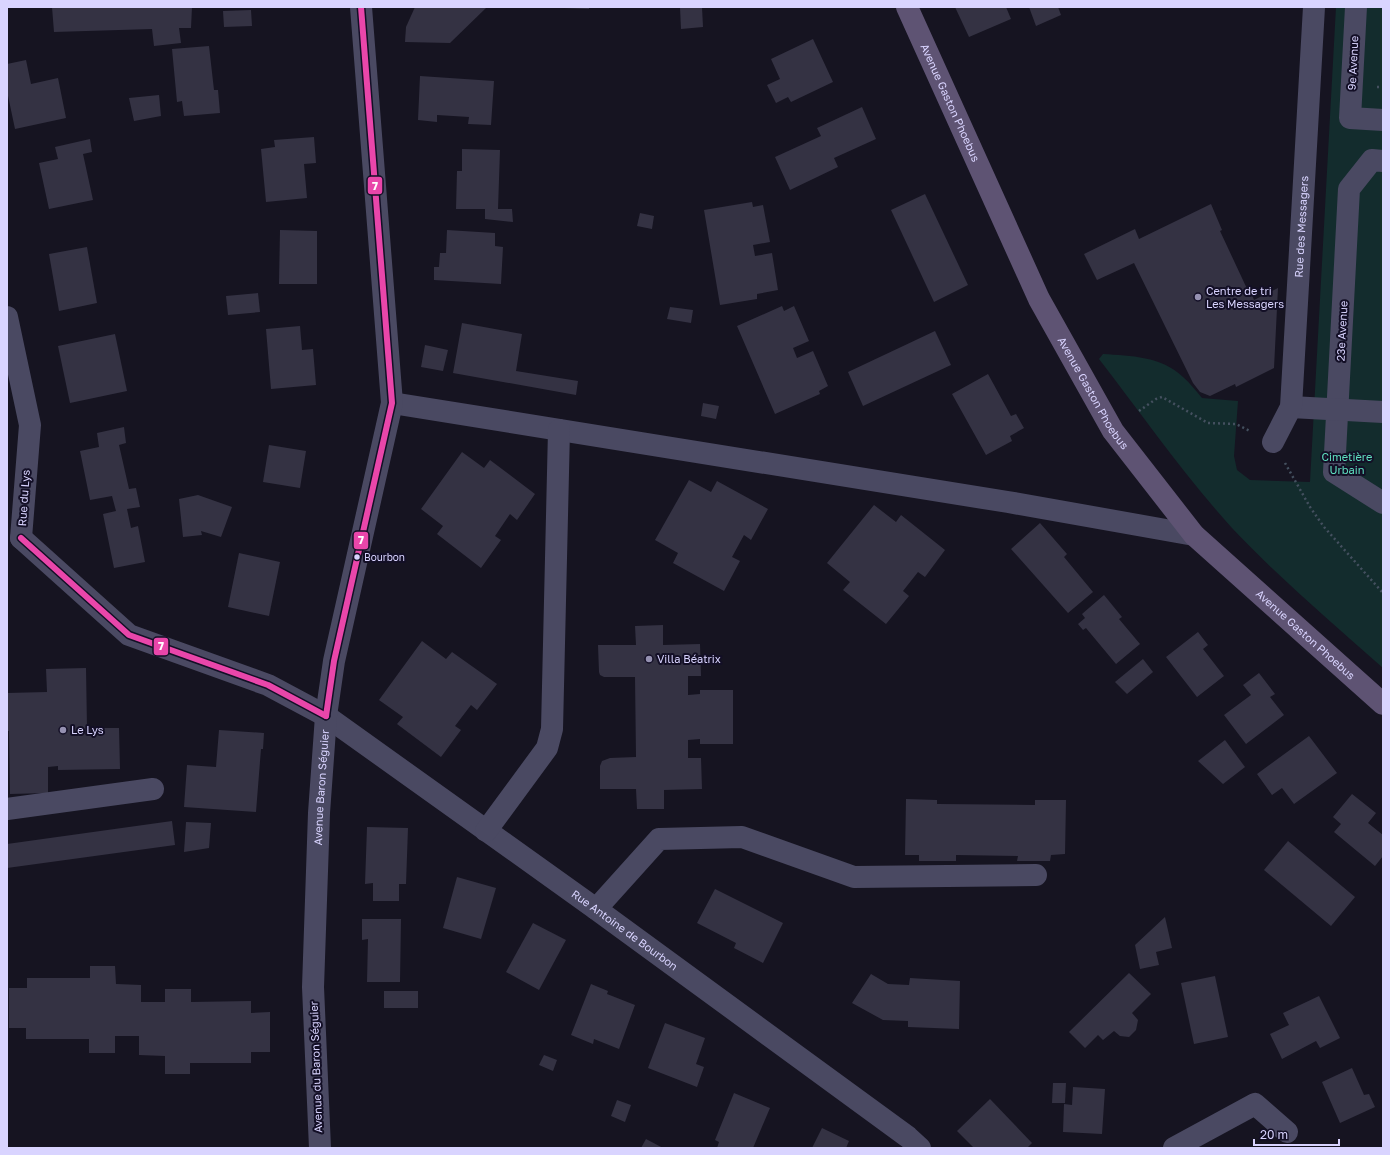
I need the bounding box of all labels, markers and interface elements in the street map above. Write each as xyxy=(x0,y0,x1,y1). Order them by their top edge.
street label: 9e Avenue xyxy=(1345,35,1360,91)
street label: Avenue Gaston Phoebus xyxy=(918,41,983,164)
street label: Rue des Messagers xyxy=(1291,175,1310,278)
line badge: 7 xyxy=(367,176,383,195)
text: 7 xyxy=(372,179,378,192)
place label: Centre de tri Les Messagers xyxy=(1206,284,1284,310)
marker: Centre de tri Les Messagers xyxy=(1193,292,1203,302)
street label: 23e Avenue xyxy=(1333,300,1350,362)
street label: Avenue Gaston Phoebus xyxy=(1055,334,1132,452)
park label: Cimetière Urbain xyxy=(1322,450,1372,476)
street label: Rue du Lys xyxy=(15,469,32,527)
line badge: 7 xyxy=(353,531,369,550)
text: 7 xyxy=(358,533,364,546)
place label: Bourbon xyxy=(364,551,405,563)
marker: Bourbon xyxy=(352,552,362,562)
street label: Avenue Gaston Phoebus xyxy=(1254,587,1358,682)
line badge: 7 xyxy=(153,637,169,656)
text: 7 xyxy=(158,639,164,652)
place label: Villa Béatrix xyxy=(657,652,721,665)
marker: Villa Béatrix xyxy=(644,654,654,664)
place label: Le Lys xyxy=(71,723,104,736)
marker: Le Lys xyxy=(58,725,68,735)
street label: Avenue Baron Séguier xyxy=(311,728,331,845)
street label: Rue Antoine de Bourbon xyxy=(569,887,680,973)
street label: Avenue du Baron Séguier xyxy=(307,1000,324,1133)
scale bar xyxy=(1254,1121,1339,1147)
text: 20 m xyxy=(1260,1127,1288,1142)

